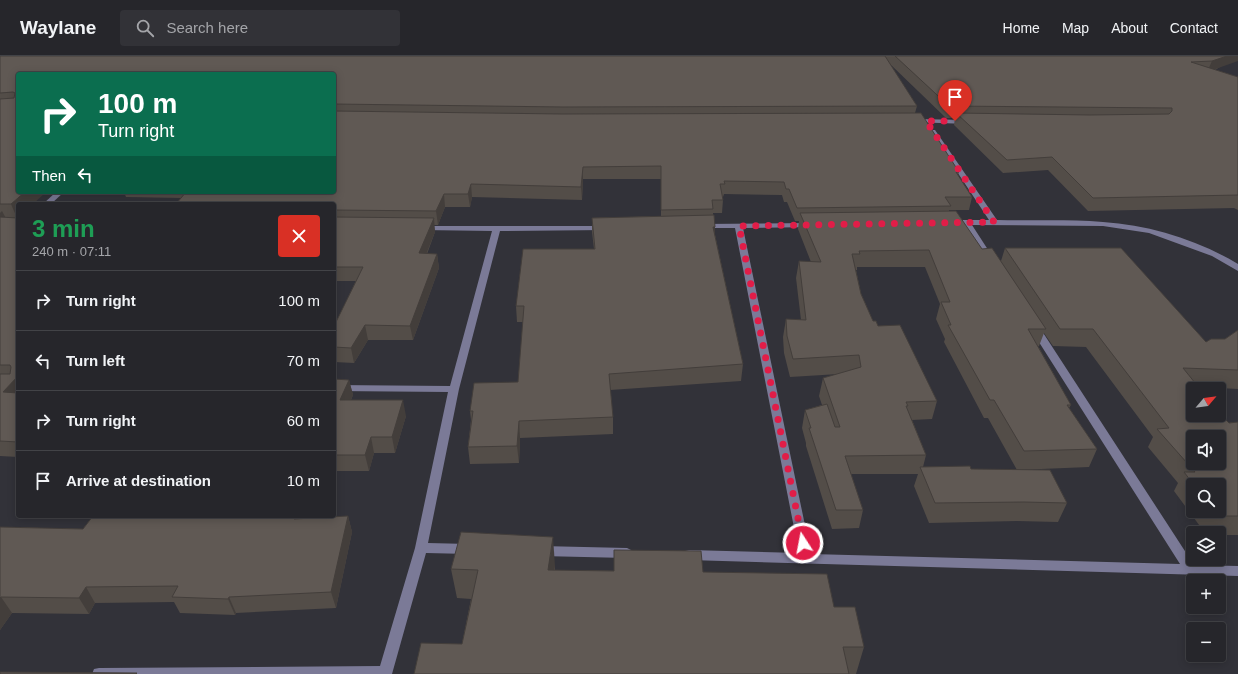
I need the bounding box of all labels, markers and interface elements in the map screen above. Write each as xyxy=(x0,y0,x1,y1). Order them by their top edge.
search box xyxy=(120,10,400,46)
text: Waylane xyxy=(20,17,96,38)
icon: search xyxy=(134,17,156,39)
text: Search here xyxy=(166,19,248,36)
text: Home xyxy=(1003,20,1040,36)
text: Map xyxy=(1062,20,1089,36)
text: About xyxy=(1111,20,1148,36)
text: Contact xyxy=(1170,20,1218,36)
pin xyxy=(938,80,972,121)
icon: arrive xyxy=(944,86,966,108)
icon: right xyxy=(32,88,84,140)
text: 100 m xyxy=(98,88,177,119)
text: Turn right xyxy=(98,121,174,141)
icon: left xyxy=(74,164,96,186)
text: Then xyxy=(32,167,66,184)
text: 3 min xyxy=(32,215,95,242)
button: close xyxy=(278,215,320,257)
text: 240 m · 07:11 xyxy=(32,244,111,259)
icon: right xyxy=(32,290,54,312)
text: Turn right xyxy=(66,292,136,309)
text: 100 m xyxy=(278,292,320,309)
icon: left xyxy=(32,350,54,372)
text: Turn left xyxy=(66,352,125,369)
text: 70 m xyxy=(287,352,320,369)
north arrow xyxy=(1186,382,1226,422)
map controls xyxy=(1186,382,1226,662)
icon: right xyxy=(32,410,54,432)
text: Turn right xyxy=(66,412,136,429)
text: 60 m xyxy=(287,412,320,429)
button: sound xyxy=(1186,430,1226,470)
icon: arrive xyxy=(32,470,54,492)
text: Arrive at destination xyxy=(66,472,211,489)
text: 10 m xyxy=(287,472,320,489)
button: search xyxy=(1186,478,1226,518)
position arrow xyxy=(782,522,824,564)
button: layers xyxy=(1186,526,1226,566)
button: + xyxy=(1186,574,1226,614)
button: − xyxy=(1186,622,1226,662)

